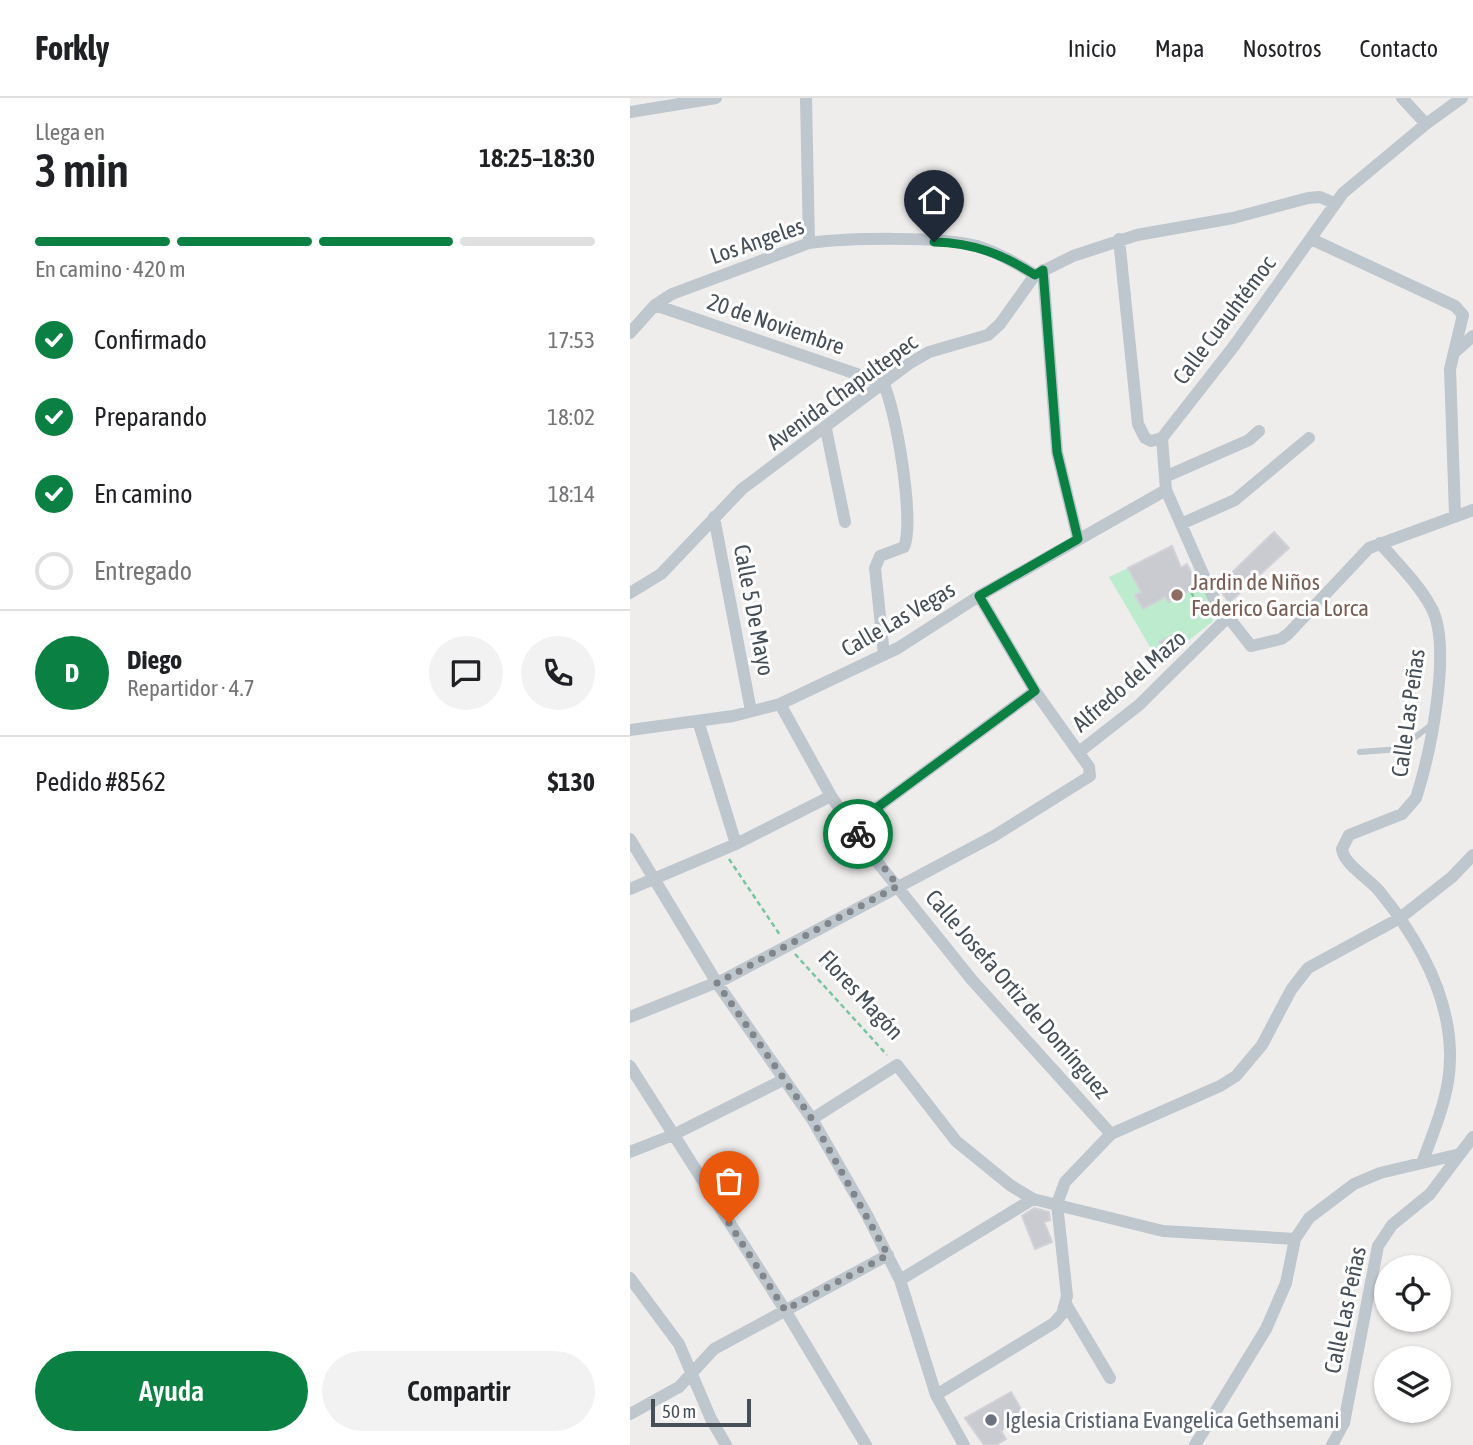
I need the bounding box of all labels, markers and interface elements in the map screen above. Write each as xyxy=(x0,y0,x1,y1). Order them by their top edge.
text: Forkly xyxy=(35,29,109,67)
text: Inicio xyxy=(1068,35,1117,62)
text: Mapa xyxy=(1155,35,1204,62)
text: Nosotros xyxy=(1242,35,1321,62)
text: Contacto xyxy=(1359,35,1438,62)
text: Llega en xyxy=(35,119,105,145)
text: 18:25–18:30 xyxy=(479,143,595,173)
text: 3 min xyxy=(35,144,129,197)
pin xyxy=(904,170,964,242)
icon: home xyxy=(915,181,953,219)
street label: Los Angeles xyxy=(707,213,807,269)
street label: Calle Cuauhtémoc xyxy=(1167,250,1281,389)
text: En camino · 420 m xyxy=(35,256,186,282)
street label: 20 de Noviembre xyxy=(704,288,848,360)
icon: check xyxy=(35,321,73,359)
text: Confirmado xyxy=(94,325,207,355)
text: 17:53 xyxy=(548,327,595,353)
street label: Avenida Chapultepec xyxy=(762,329,922,455)
icon: check xyxy=(35,398,73,436)
text: Preparando xyxy=(94,402,207,432)
text: 18:02 xyxy=(547,404,595,430)
icon: check xyxy=(35,475,73,513)
text: En camino xyxy=(94,479,193,509)
text: 18:14 xyxy=(548,481,595,507)
street label: Calle 5 De Mayo xyxy=(729,542,779,678)
text: Entregado xyxy=(94,556,192,586)
place label: Jardin de Niños Federico Garcia Lorca xyxy=(1191,569,1369,621)
street label: Calle Las Vegas xyxy=(837,576,959,662)
marker: Jardin de Niños Federico Garcia Lorca xyxy=(1169,587,1185,603)
street label: Alfredo del Mazo xyxy=(1067,625,1191,737)
button: chat xyxy=(429,636,503,710)
button: phone xyxy=(521,636,595,710)
text: Diego xyxy=(127,645,182,675)
street label: Calle Las Peñas xyxy=(1386,647,1430,779)
text: D xyxy=(65,658,79,688)
text: Repartidor · 4.7 xyxy=(127,675,254,701)
text: Pedido #8562 xyxy=(35,767,166,797)
text: $130 xyxy=(547,767,595,797)
courier xyxy=(823,799,893,869)
icon: bike xyxy=(839,815,877,853)
street label: Calle Josefa Ortiz de Domínguez xyxy=(920,884,1116,1104)
street label: Flores Magón xyxy=(813,945,909,1045)
pin xyxy=(699,1151,759,1223)
icon: bag xyxy=(710,1162,748,1200)
street label: Calle Las Peñas xyxy=(1319,1244,1371,1376)
map controls xyxy=(1374,1255,1451,1423)
button: locate xyxy=(1374,1255,1451,1332)
button: layers xyxy=(1374,1346,1451,1423)
button: Ayuda xyxy=(35,1351,308,1431)
button: Compartir xyxy=(322,1351,595,1431)
scale bar xyxy=(651,1396,751,1428)
text: 50 m xyxy=(662,1400,696,1422)
place label: Iglesia Cristiana Evangelica Gethsemani xyxy=(1005,1407,1340,1433)
marker: Iglesia Cristiana Evangelica Gethsemani xyxy=(983,1412,999,1428)

